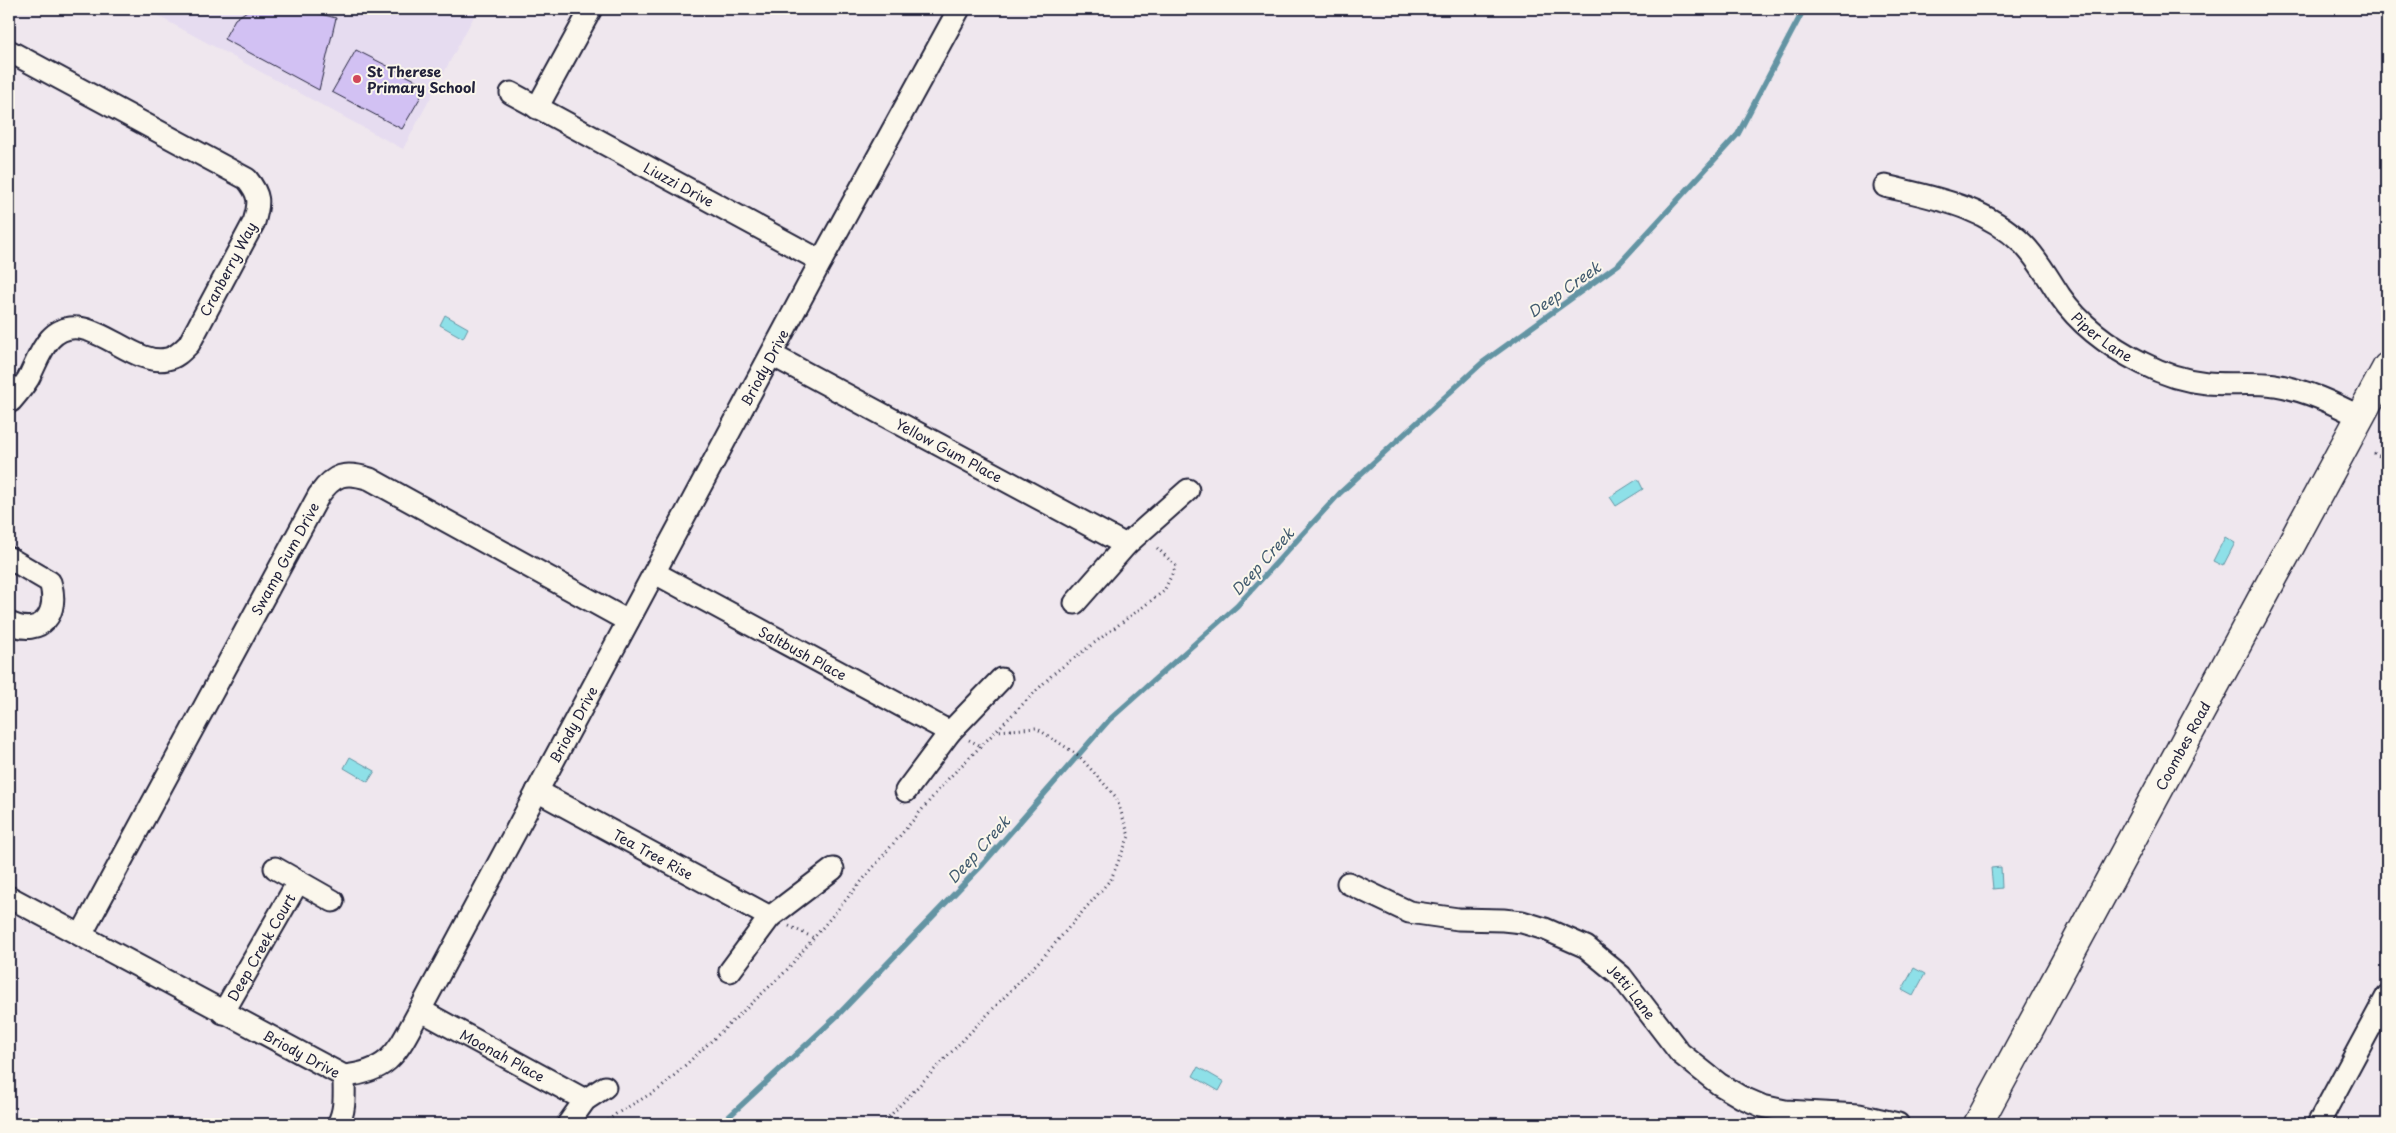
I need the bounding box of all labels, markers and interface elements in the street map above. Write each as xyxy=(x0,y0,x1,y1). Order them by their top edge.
place label: St Therese Primary School xyxy=(367,61,476,98)
marker: St Therese Primary School xyxy=(351,73,363,85)
street label: Liuzzi Drive xyxy=(640,156,718,212)
street label: Cranberry Way xyxy=(194,218,262,320)
water label: Deep Creek xyxy=(1523,255,1606,323)
street label: Piper Lane xyxy=(2067,307,2137,367)
street label: Briody Drive xyxy=(735,325,793,409)
street label: Yellow Gum Place xyxy=(892,413,1006,487)
street label: Swamp Gum Drive xyxy=(245,498,324,619)
water label: Deep Creek xyxy=(1225,521,1299,600)
street label: Saltbush Place xyxy=(755,620,851,685)
street label: Briody Drive xyxy=(544,682,602,766)
street label: Coombes Road xyxy=(2150,697,2215,794)
water label: Deep Creek xyxy=(941,809,1015,888)
street label: Tea Tree Rise xyxy=(609,824,697,884)
street label: Deep Creek Court xyxy=(222,889,300,1005)
street label: Jetti Lane xyxy=(1603,958,1661,1024)
street label: Moonah Place xyxy=(456,1023,549,1087)
street label: Briody Drive xyxy=(260,1024,344,1083)

